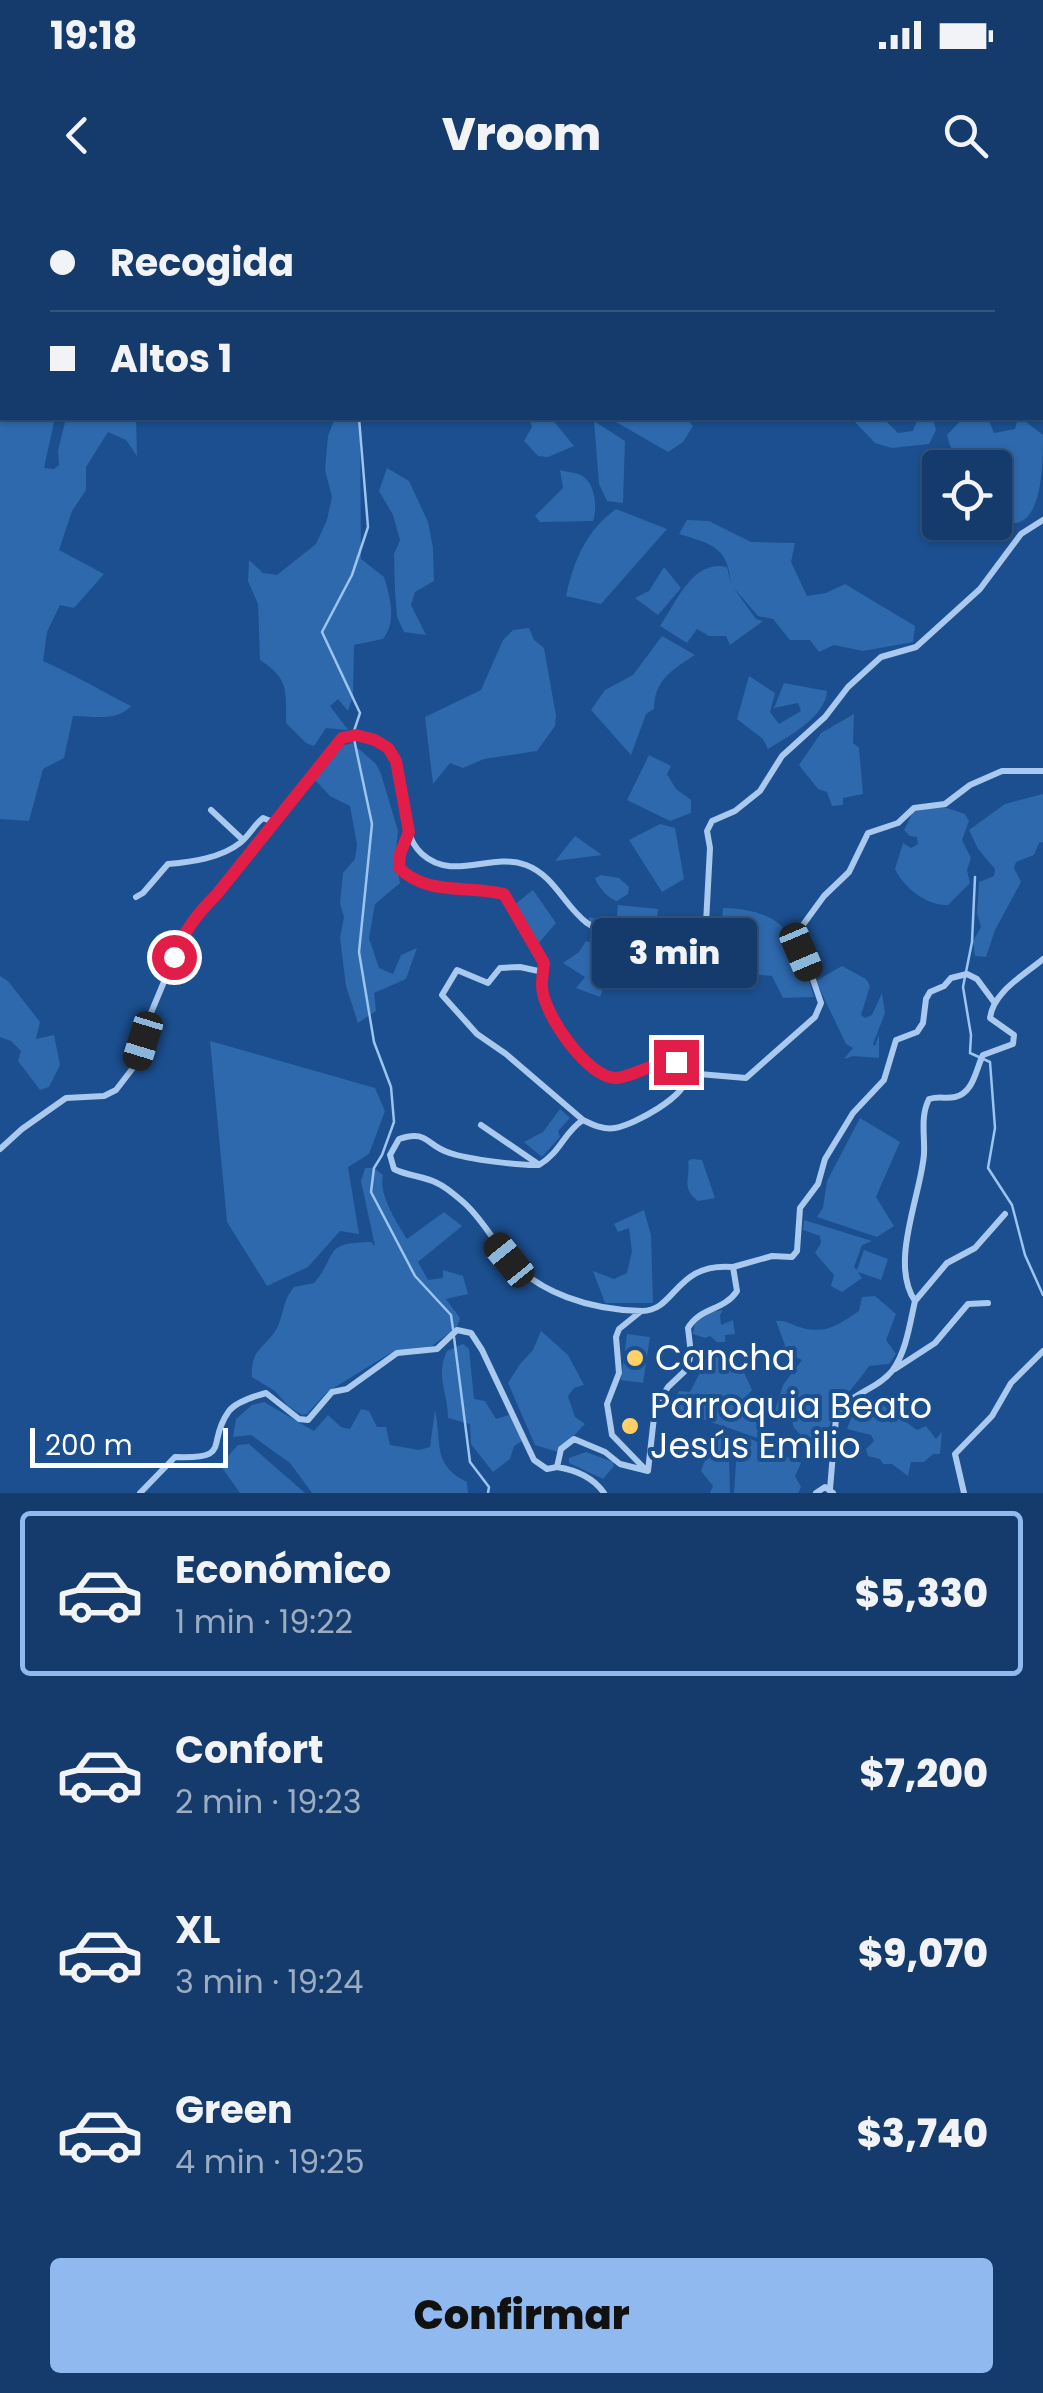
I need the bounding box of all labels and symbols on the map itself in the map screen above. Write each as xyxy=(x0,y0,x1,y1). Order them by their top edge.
callout: 3 min xyxy=(594,917,758,987)
car xyxy=(775,919,827,985)
route start xyxy=(152,935,197,980)
car xyxy=(120,1008,166,1074)
route end xyxy=(654,1040,699,1085)
car xyxy=(478,1227,540,1293)
place label: Cancha xyxy=(655,1333,795,1382)
marker: Cancha xyxy=(624,1347,646,1369)
place label: Parroquia Beato Jesús Emilio xyxy=(650,1381,932,1470)
marker: Parroquia Beato Jesús Emilio xyxy=(619,1415,641,1437)
scale bar xyxy=(30,1423,228,1468)

